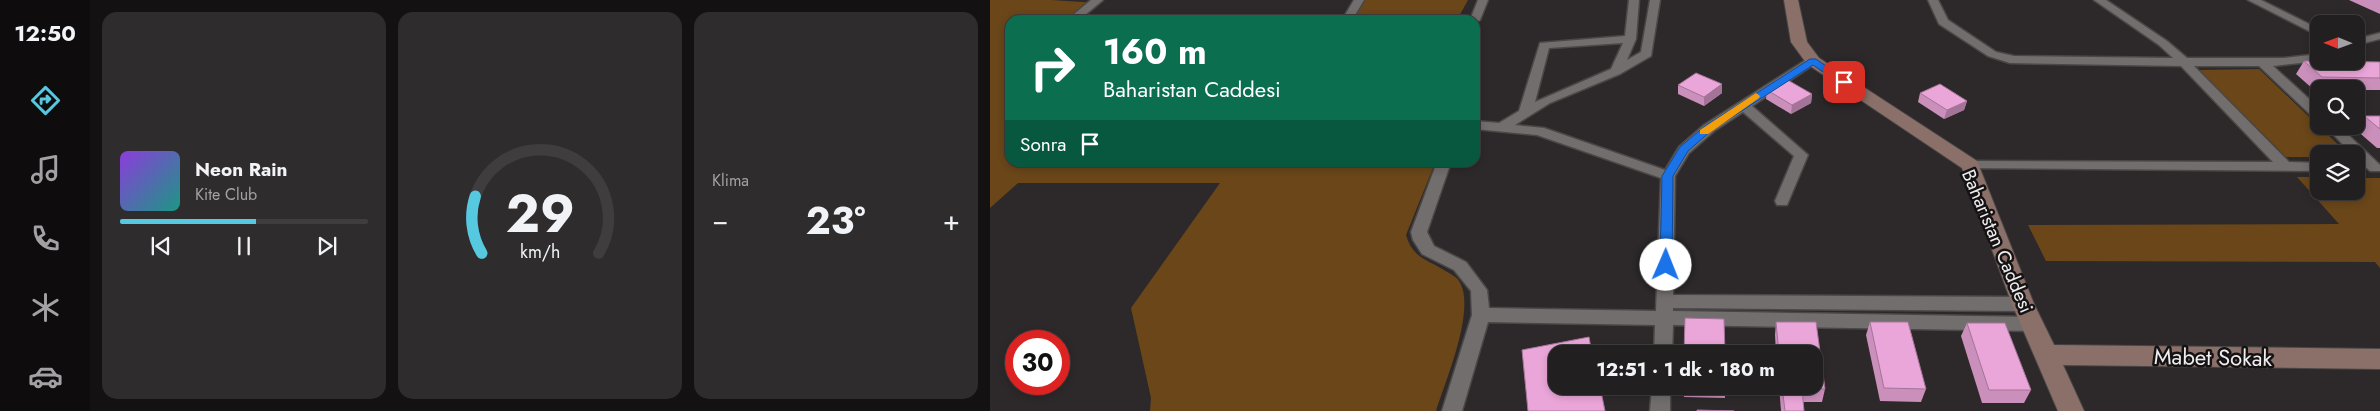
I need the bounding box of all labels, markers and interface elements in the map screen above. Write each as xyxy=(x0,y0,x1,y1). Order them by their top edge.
north arrow xyxy=(2310,15,2365,70)
map controls xyxy=(2310,15,2365,200)
text: 12:50 xyxy=(14,17,76,49)
text: 160 m xyxy=(1103,27,1207,77)
icon: right xyxy=(1020,35,1085,100)
pin xyxy=(1823,61,1865,103)
icon: arrive xyxy=(1830,68,1858,96)
text: Baharistan Caddesi xyxy=(1103,73,1281,105)
button: search xyxy=(2310,80,2365,135)
icon: directions xyxy=(28,83,63,118)
icon: arrive xyxy=(1076,130,1104,158)
text: Sonra xyxy=(1020,131,1066,158)
button: layers xyxy=(2310,145,2365,200)
icon: music xyxy=(28,152,63,187)
text: Neon Rain xyxy=(195,156,288,183)
street label: Baharistan Caddesi xyxy=(1955,165,2040,317)
text: Klima xyxy=(712,169,749,192)
text: 29 xyxy=(506,176,574,252)
text: Kite Club xyxy=(195,183,257,206)
text: 23° xyxy=(806,193,866,248)
text: − xyxy=(712,200,729,241)
text: + xyxy=(943,200,960,241)
icon: phone xyxy=(28,221,63,256)
icon: previous xyxy=(147,232,175,260)
icon: pause xyxy=(230,232,258,260)
icon: next xyxy=(313,232,341,260)
position arrow xyxy=(1639,238,1691,290)
text: km/h xyxy=(520,239,560,265)
icon: climate xyxy=(28,290,63,325)
speed limit sign: 30 xyxy=(1005,330,1070,395)
street label: Mabet Sokak xyxy=(2154,340,2273,374)
text: 12:51 · 1 dk · 180 m xyxy=(1596,356,1775,383)
icon: car xyxy=(28,359,63,394)

